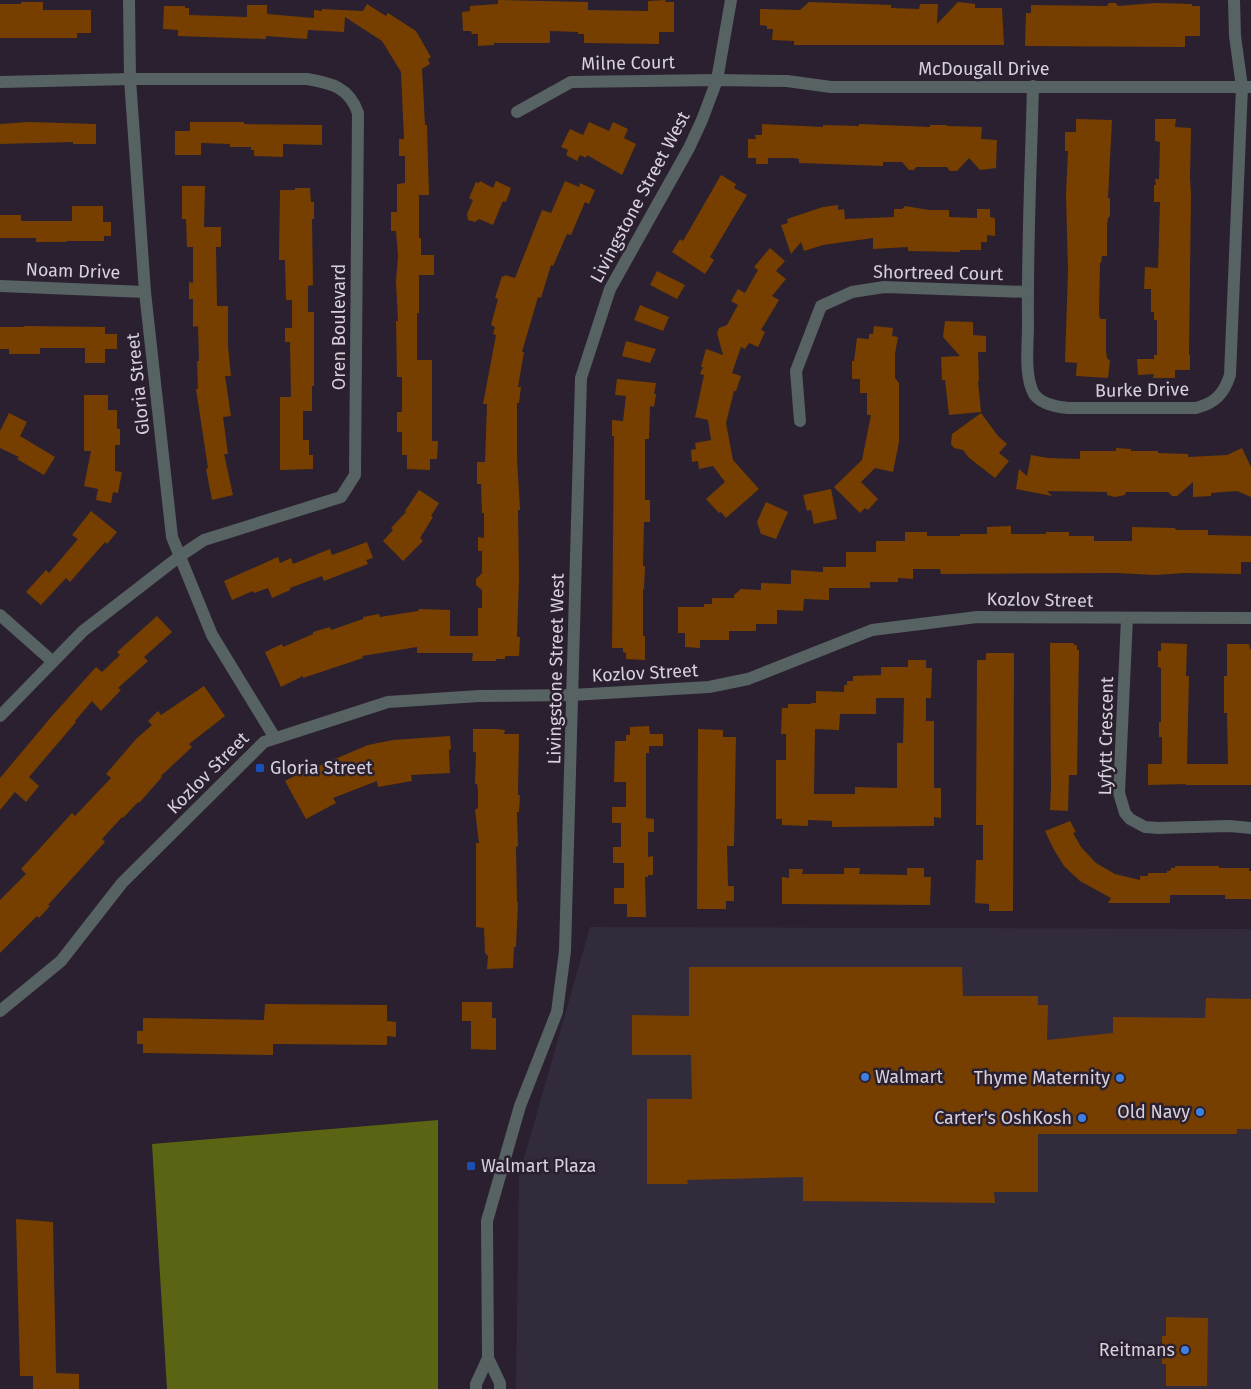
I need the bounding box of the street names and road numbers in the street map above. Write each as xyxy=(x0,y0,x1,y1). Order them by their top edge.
street label: Milne Court xyxy=(581,51,676,75)
street label: McDougall Drive xyxy=(918,58,1050,80)
street label: Livingstone Street West xyxy=(585,107,695,287)
street label: Noam Drive xyxy=(25,258,121,284)
street label: Shortreed Court xyxy=(873,261,1004,285)
street label: Oren Boulevard xyxy=(328,264,350,390)
street label: Gloria Street xyxy=(122,331,154,436)
street label: Burke Drive xyxy=(1095,378,1189,402)
street label: Livingstone Street West xyxy=(543,573,569,765)
street label: Kozlov Street xyxy=(986,588,1094,612)
street label: Kozlov Street xyxy=(591,659,699,687)
street label: Lyfytt Crescent xyxy=(1094,676,1118,796)
street label: Kozlov Street xyxy=(163,727,254,818)

